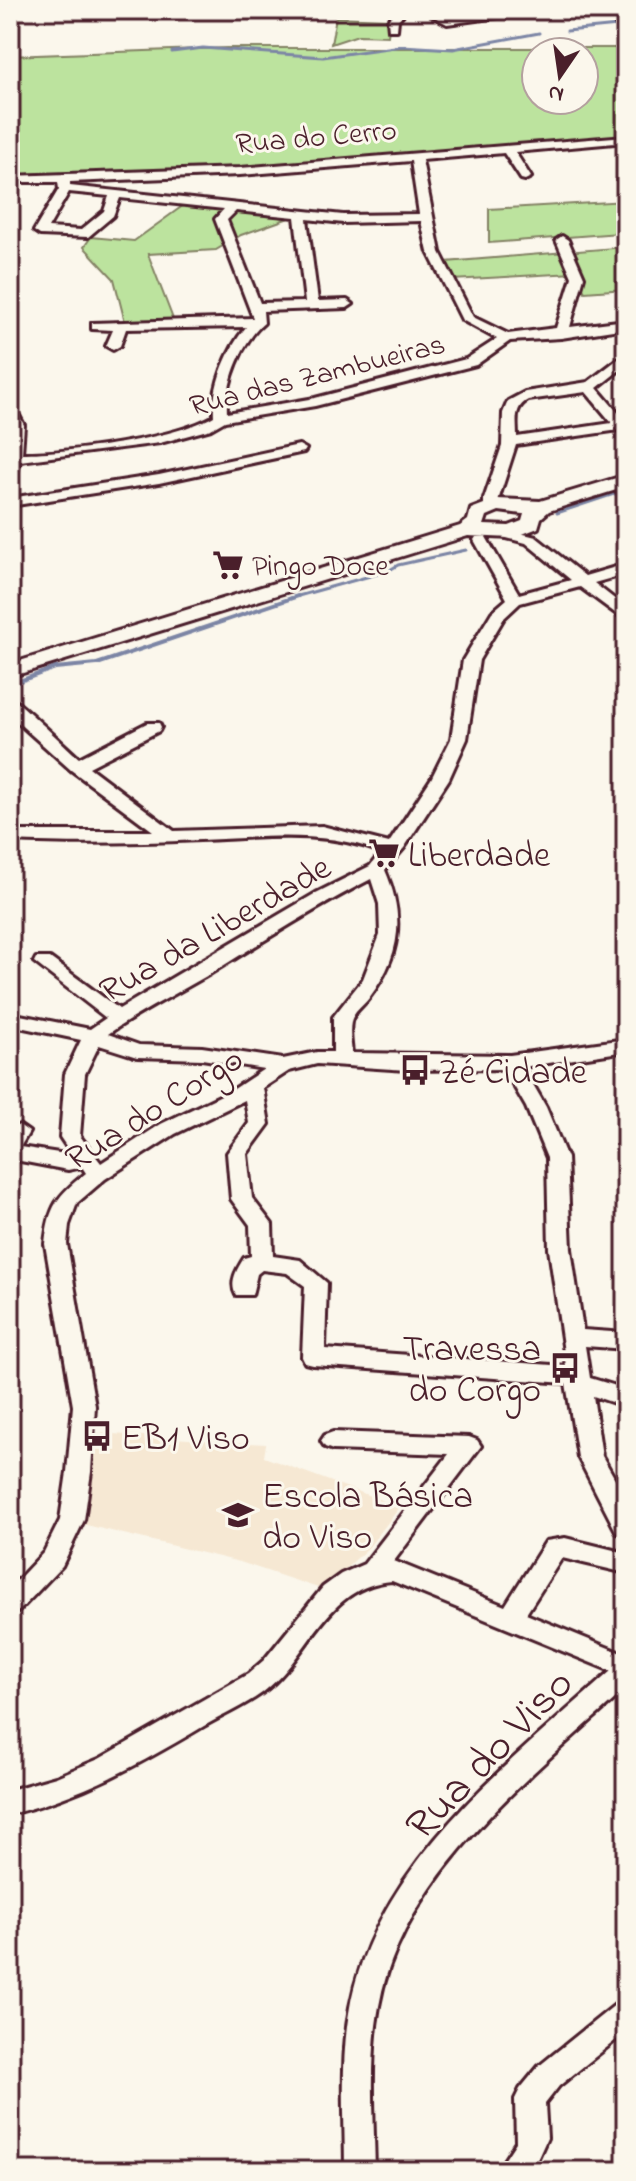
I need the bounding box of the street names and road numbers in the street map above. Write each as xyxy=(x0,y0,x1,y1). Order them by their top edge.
street label: Rua do Cerro xyxy=(234,110,399,168)
street label: Rua das Zambueiras xyxy=(185,324,450,430)
street label: Rua da Liberdade xyxy=(91,843,343,1019)
street label: Rua do Corgo xyxy=(56,1035,255,1187)
street label: Rua do Viso xyxy=(392,1655,590,1857)

